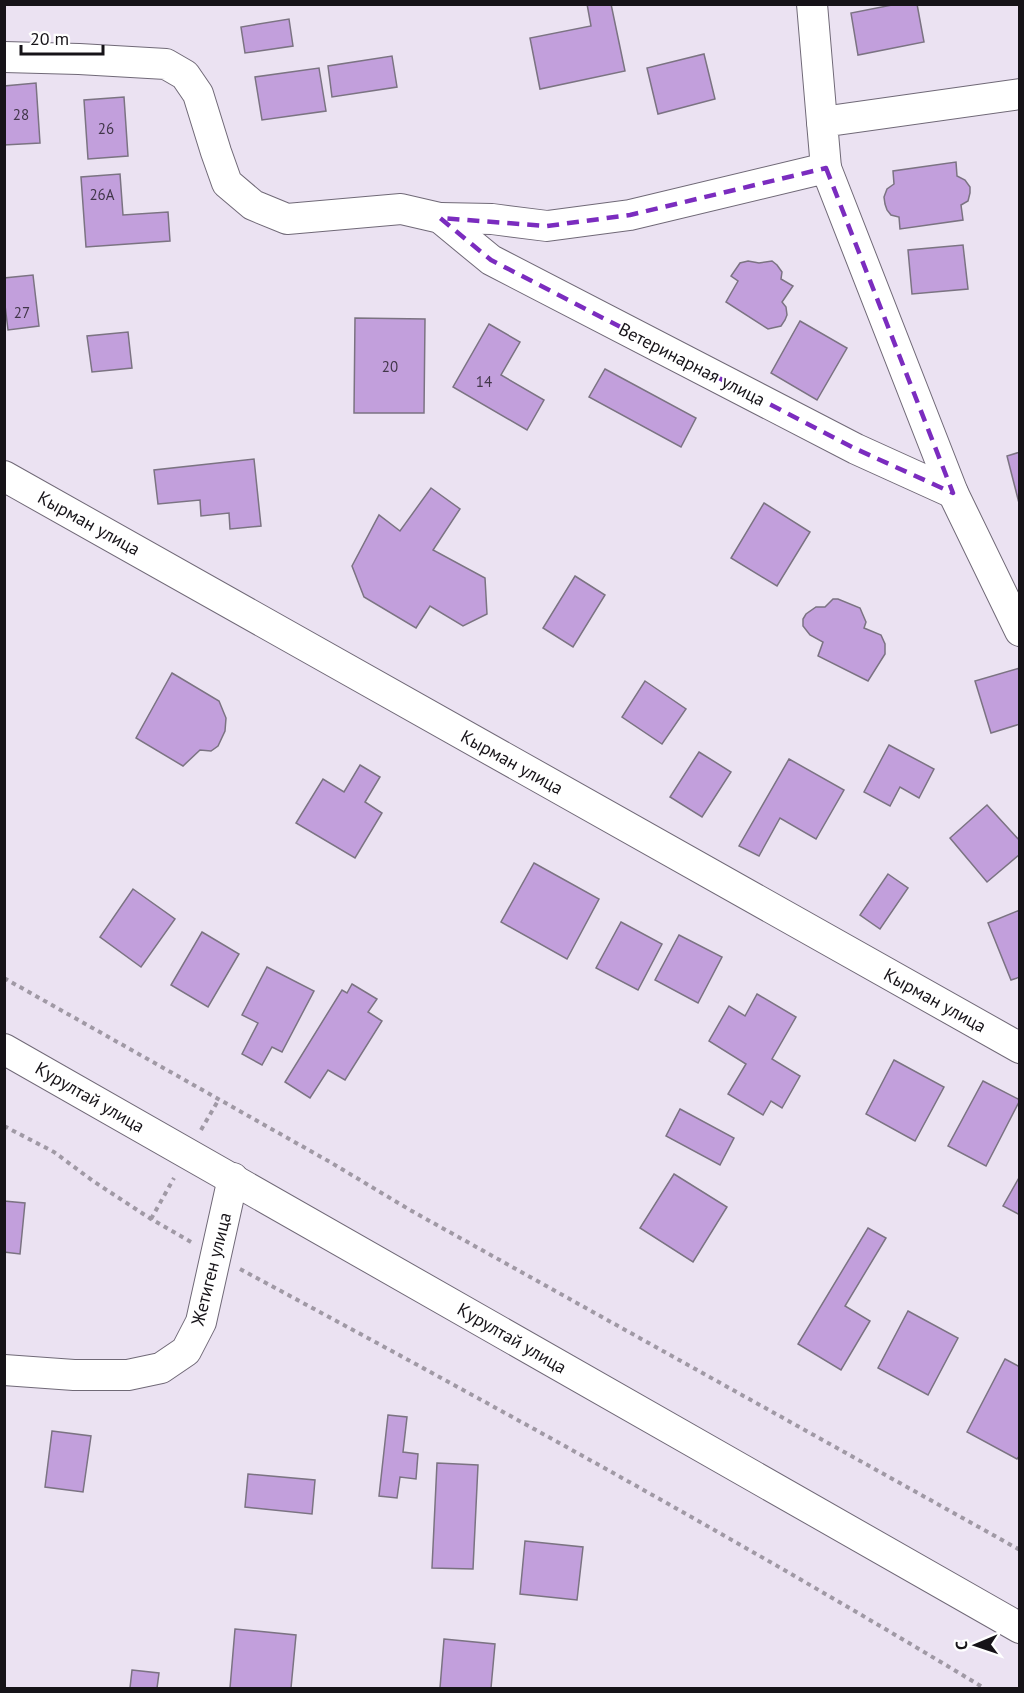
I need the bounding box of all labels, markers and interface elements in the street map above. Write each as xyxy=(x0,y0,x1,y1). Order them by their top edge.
scale bar xyxy=(21,18,104,56)
text: 20 m xyxy=(30,27,69,50)
house number: 28 xyxy=(13,105,29,124)
house number: 26 xyxy=(98,119,114,138)
house number: 26А xyxy=(89,185,115,204)
house number: 27 xyxy=(14,303,30,322)
street label: Ветеринарная улица xyxy=(615,317,769,411)
house number: 20 xyxy=(382,357,398,376)
house number: 14 xyxy=(476,372,492,391)
street label: Кырман улица xyxy=(34,485,144,561)
street label: Кырман улица xyxy=(457,724,567,800)
street label: Кырман улица xyxy=(880,962,990,1038)
street label: Курултай улица xyxy=(31,1056,149,1138)
street label: Жетиген улица xyxy=(186,1210,236,1329)
street label: Курултай улица xyxy=(453,1297,571,1379)
north arrow xyxy=(946,1615,1006,1675)
text: С xyxy=(951,1641,971,1650)

